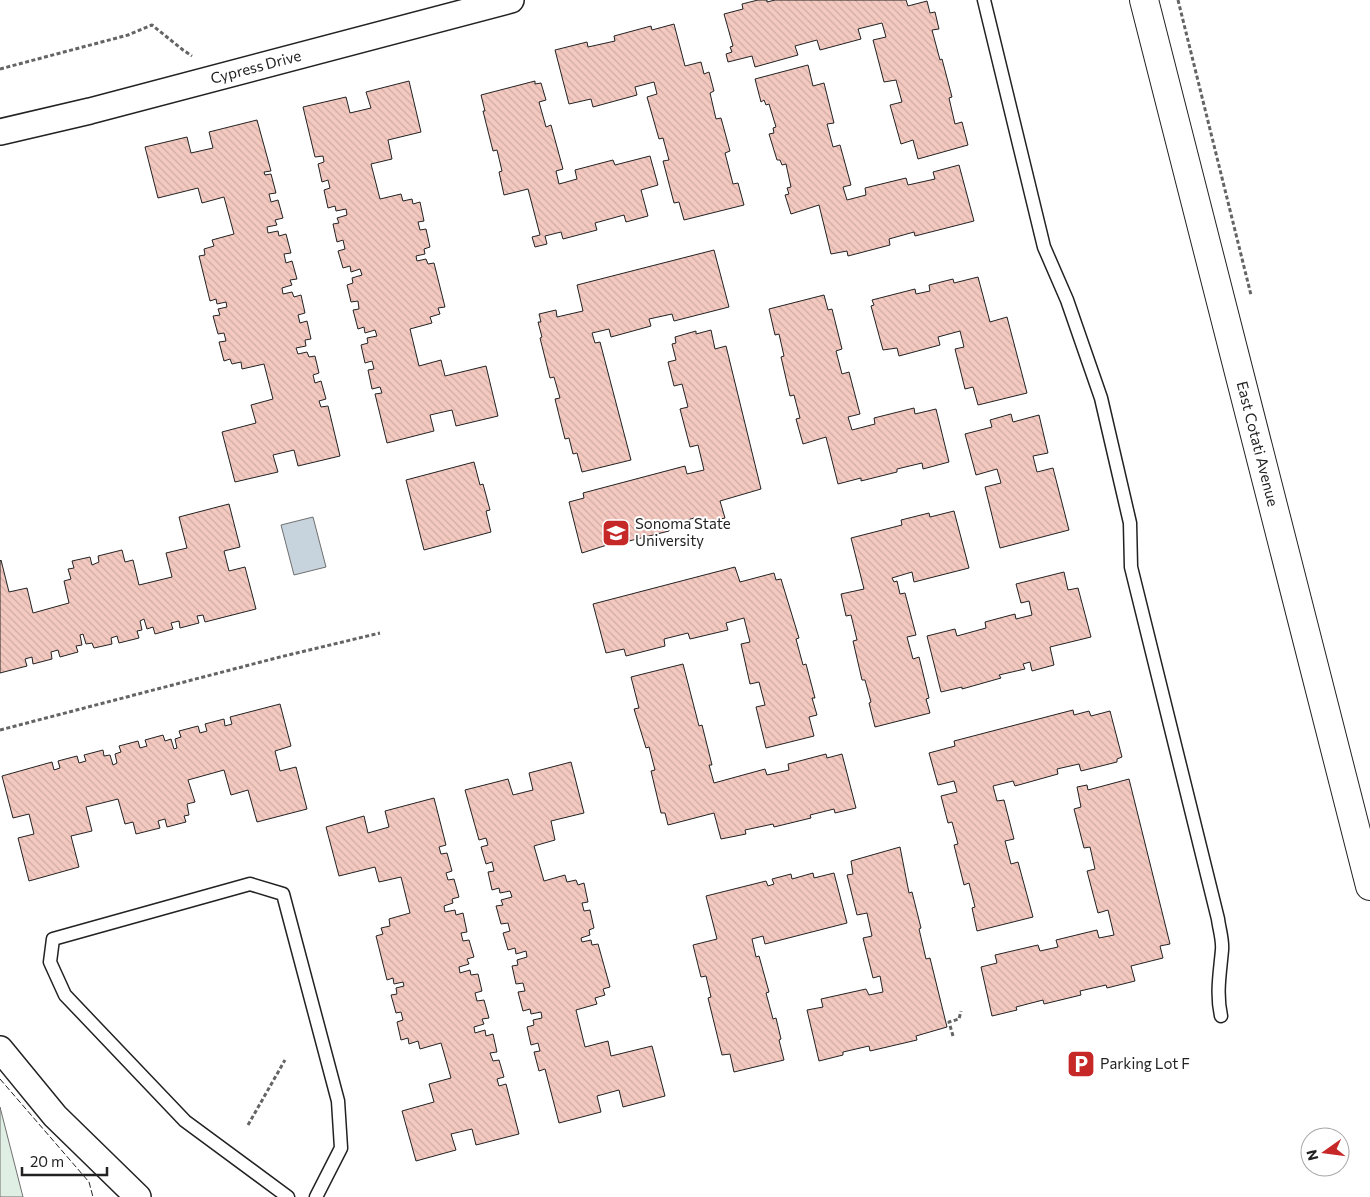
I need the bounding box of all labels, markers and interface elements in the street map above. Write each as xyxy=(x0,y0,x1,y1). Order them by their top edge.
street label: Cypress Drive xyxy=(208,46,303,87)
street label: East Cotati Avenue xyxy=(1234,379,1283,508)
place label: Sonoma State University xyxy=(635,514,731,549)
school or university icon: Sonoma State University xyxy=(601,518,631,548)
parking icon: Parking Lot F xyxy=(1066,1049,1096,1079)
place label: Parking Lot F xyxy=(1100,1054,1190,1072)
north arrow xyxy=(1300,1127,1350,1177)
scale bar xyxy=(22,1144,108,1176)
text: N xyxy=(1302,1148,1321,1162)
text: 20 m xyxy=(30,1152,64,1170)

